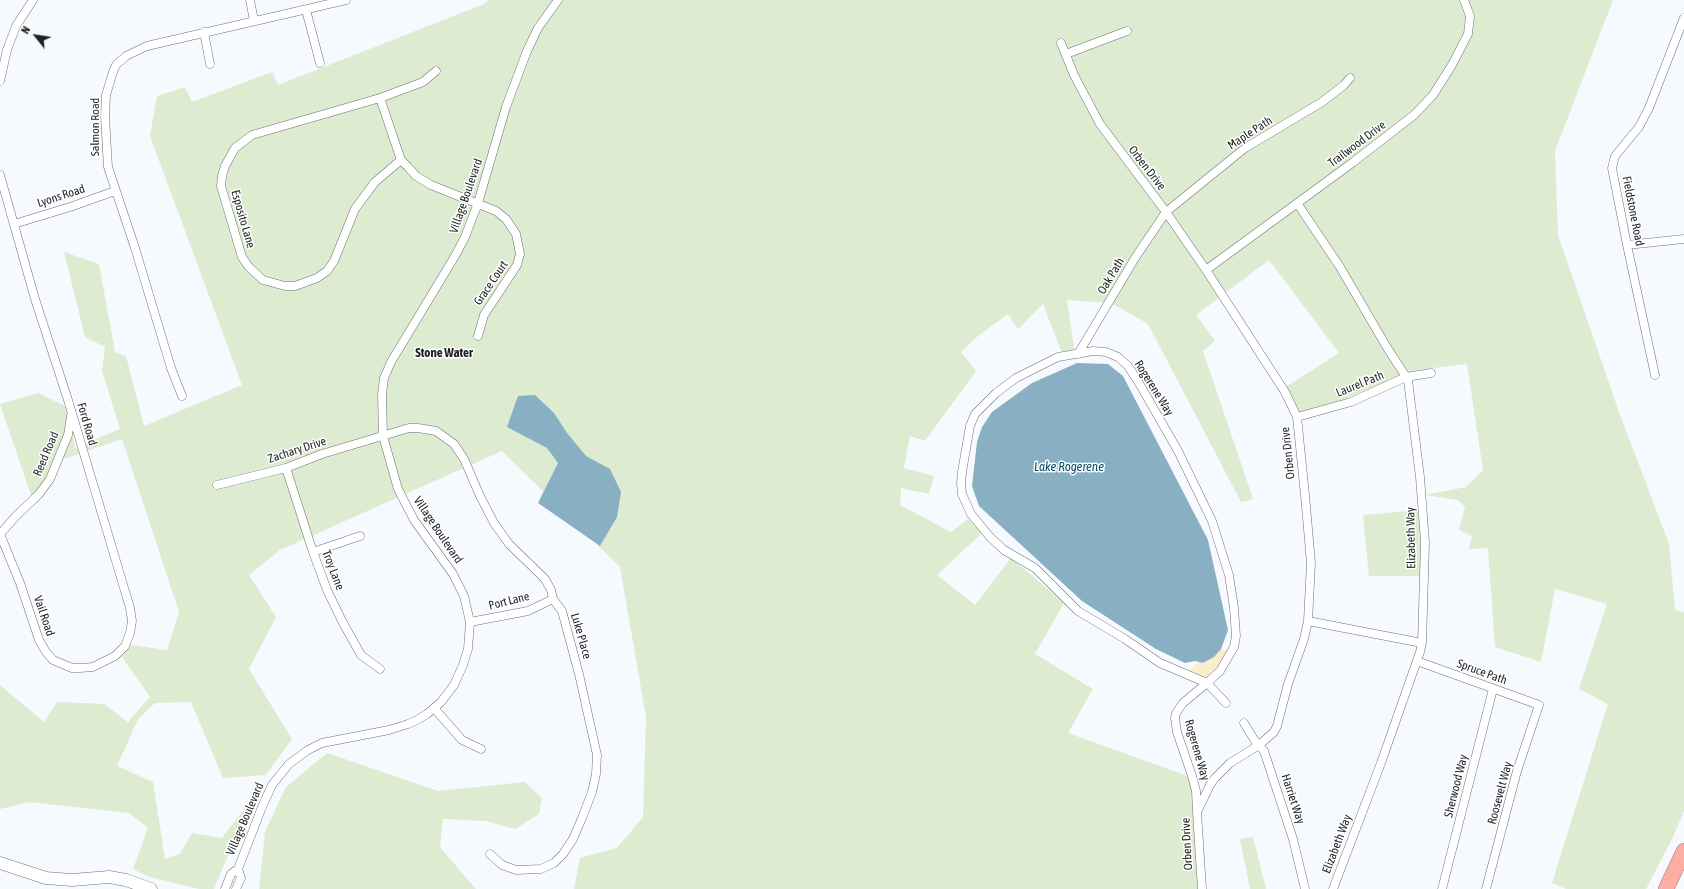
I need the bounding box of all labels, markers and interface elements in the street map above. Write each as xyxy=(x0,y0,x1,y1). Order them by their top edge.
north arrow xyxy=(16,16,56,56)
text: N xyxy=(19,24,32,36)
street label: Salmon Road xyxy=(88,98,102,156)
street label: Maple Path xyxy=(1225,113,1275,153)
street label: Trailwood Drive xyxy=(1325,118,1389,170)
street label: Orben Drive xyxy=(1125,143,1169,193)
street label: Village Boulevard xyxy=(447,157,485,235)
street label: Fieldstone Road xyxy=(1619,175,1647,247)
street label: Lyons Road xyxy=(35,182,87,210)
street label: Esposito Lane xyxy=(228,188,258,250)
street label: Oak Path xyxy=(1095,255,1127,297)
street label: Grace Court xyxy=(471,258,511,308)
district label: Stone Water xyxy=(415,345,473,361)
street label: Rogerene Way xyxy=(1131,358,1177,418)
street label: Laurel Path xyxy=(1334,368,1386,400)
street label: Ford Road xyxy=(74,401,100,447)
street label: Orben Drive xyxy=(1278,426,1298,480)
street label: Reed Road xyxy=(30,430,62,478)
street label: Zachary Drive xyxy=(266,434,328,466)
water label: Lake Rogerene xyxy=(1034,459,1104,475)
street label: Village Boulevard xyxy=(410,494,466,566)
street label: Elizabeth Way xyxy=(1403,507,1419,569)
street label: Troy Lane xyxy=(319,548,347,592)
street label: Port Lane xyxy=(487,589,531,613)
street label: Vail Road xyxy=(30,594,58,638)
street label: Luke Place xyxy=(568,611,594,661)
street label: Spruce Path xyxy=(1455,656,1509,688)
street label: Rogerene Way xyxy=(1181,718,1213,782)
street label: Sherwood Way xyxy=(1441,753,1471,819)
street label: Roosevelt Way xyxy=(1485,760,1515,826)
street label: Harriet Way xyxy=(1278,772,1308,826)
street label: Village Boulevard xyxy=(223,780,267,858)
street label: Elizabeth Way xyxy=(1319,813,1355,875)
street label: Orben Drive xyxy=(1178,817,1196,871)

